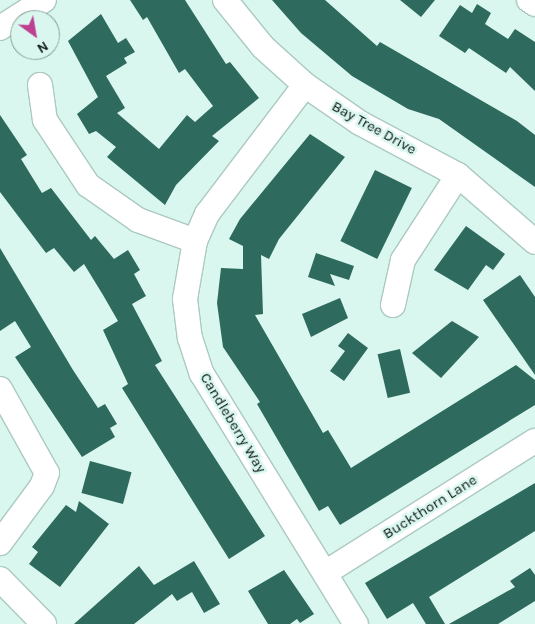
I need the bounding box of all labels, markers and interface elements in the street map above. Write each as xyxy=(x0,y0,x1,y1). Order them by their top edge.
north arrow xyxy=(10,10,60,60)
text: N xyxy=(34,37,51,57)
street label: Bay Tree Drive xyxy=(329,97,419,159)
street label: Candleberry Way xyxy=(196,370,270,476)
street label: Buckthorn Lane xyxy=(380,471,480,543)

